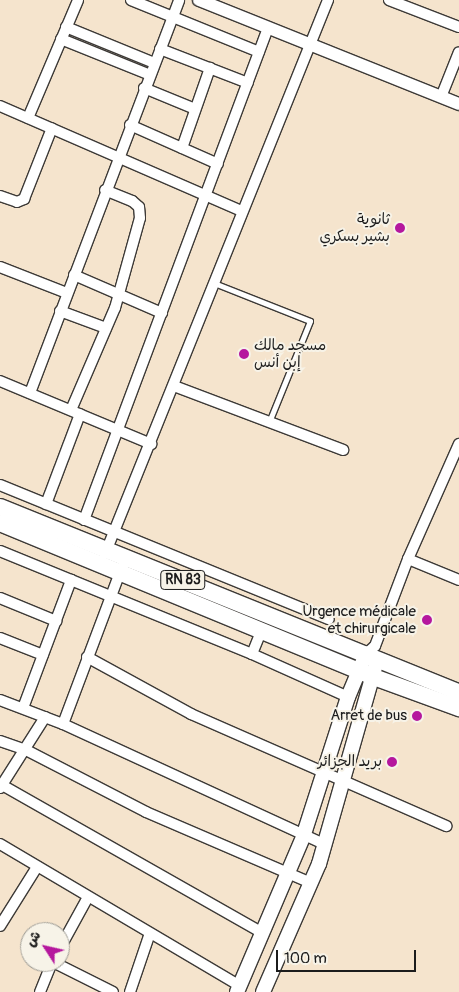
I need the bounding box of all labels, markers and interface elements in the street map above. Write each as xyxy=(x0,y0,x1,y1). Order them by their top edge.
place label: ثانوية بشير بسكري xyxy=(320,210,390,245)
marker: ثانوية بشير بسكري xyxy=(394,222,406,234)
place label: مسجد مالك إبن أنس xyxy=(254,336,326,371)
marker: مسجد مالك إبن أنس xyxy=(238,348,250,360)
road number: RN 83 xyxy=(159,568,207,592)
place label: Urgence médicale et chirurgicale xyxy=(302,602,416,637)
marker: Urgence médicale et chirurgicale xyxy=(420,613,434,627)
place label: Arret de bus xyxy=(330,707,407,725)
marker: Arret de bus xyxy=(411,710,423,722)
place label: بريد الجزائر xyxy=(318,753,382,771)
marker: بريد الجزائر xyxy=(386,756,398,768)
north arrow xyxy=(20,922,70,972)
text: ش xyxy=(22,927,45,950)
scale bar xyxy=(279,940,419,972)
text: 100 m xyxy=(284,949,327,968)

